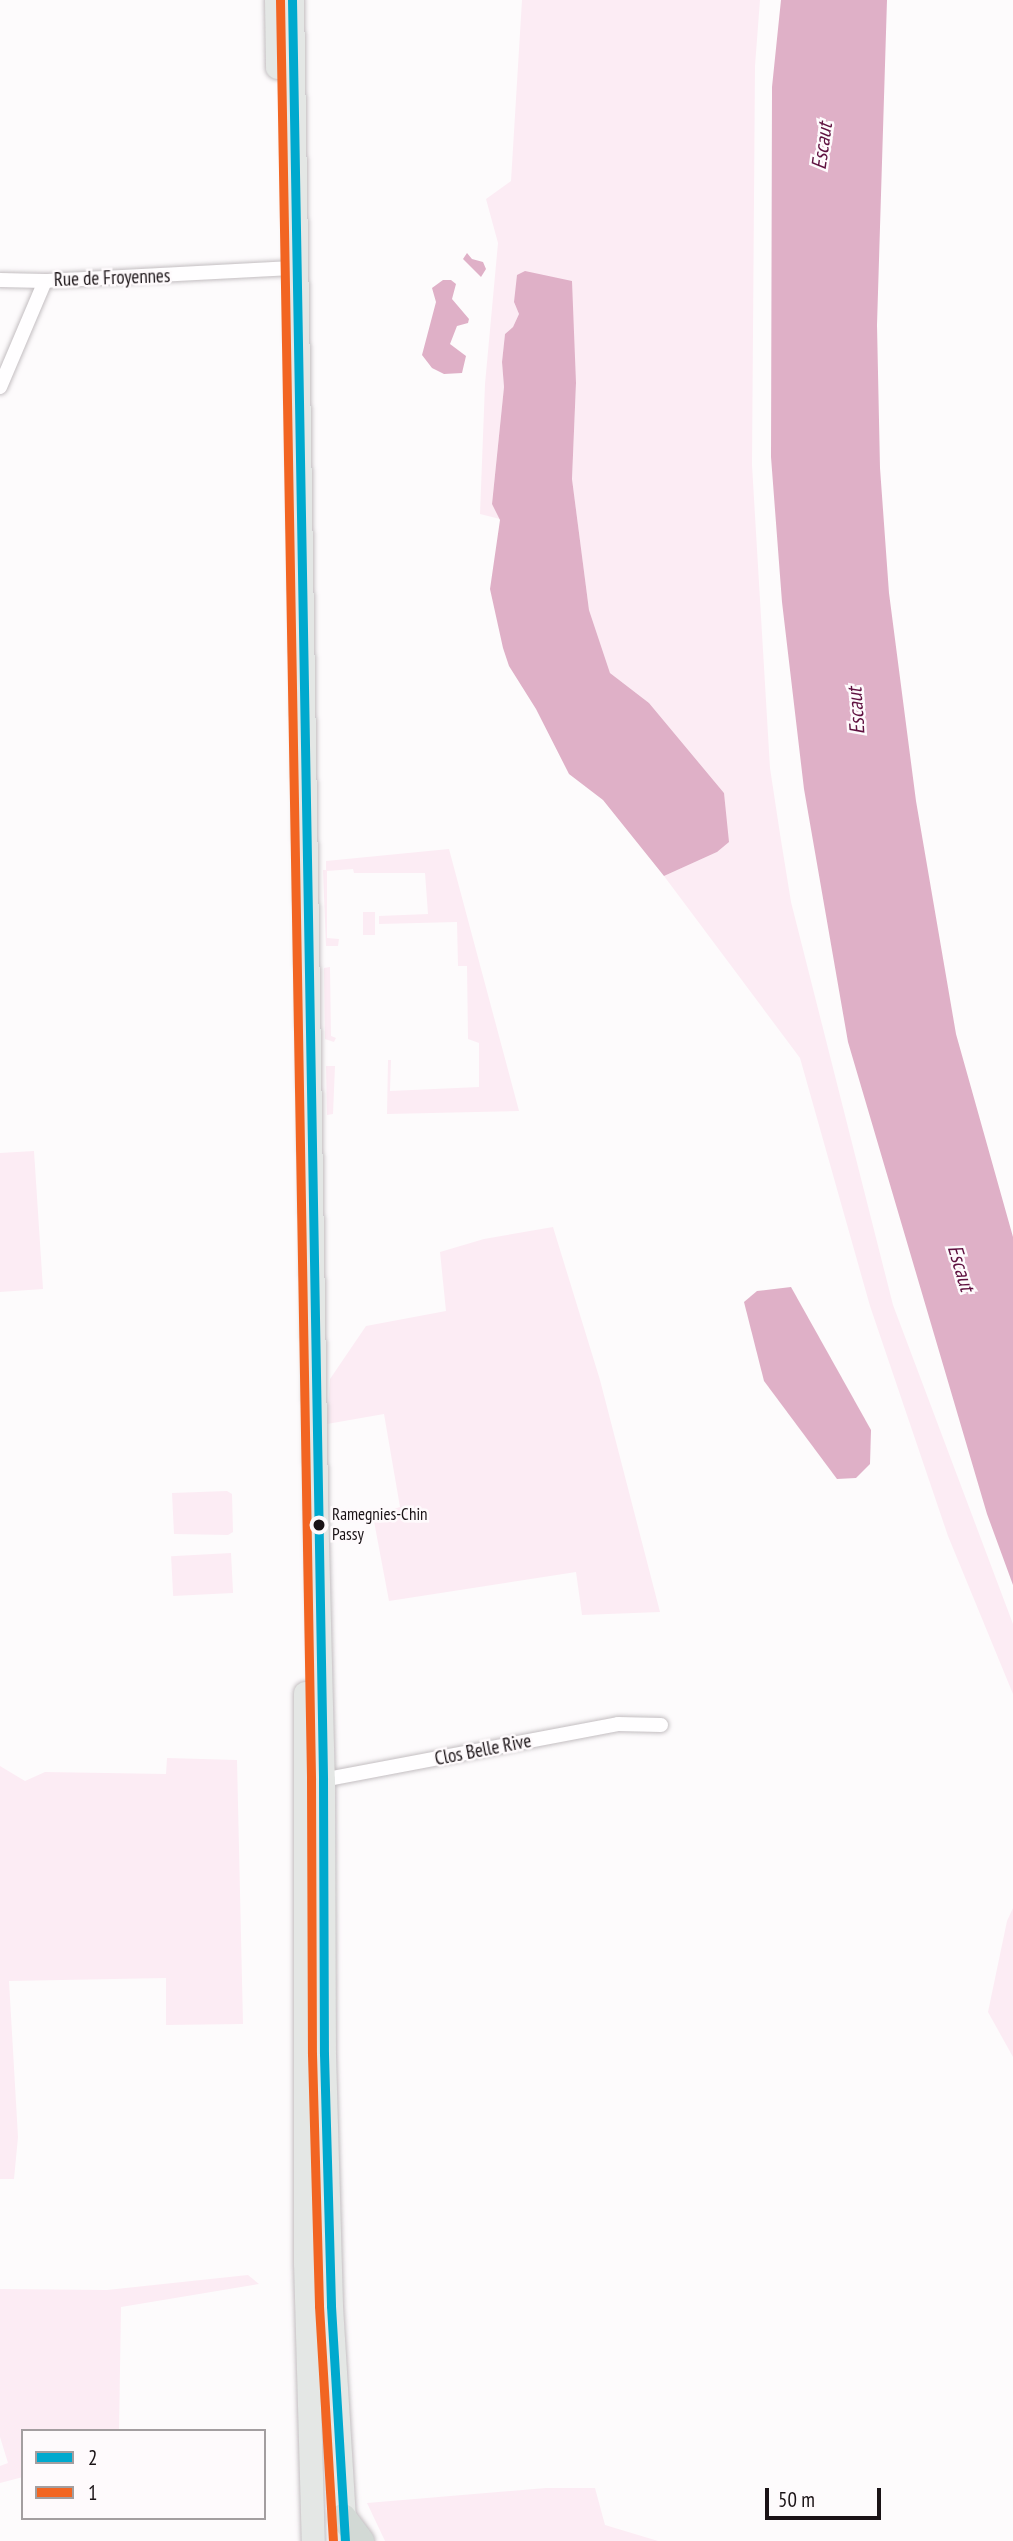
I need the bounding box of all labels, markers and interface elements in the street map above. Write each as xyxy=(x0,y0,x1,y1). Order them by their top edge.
water label: Escaut xyxy=(806,121,838,171)
street label: Rue de Froyennes xyxy=(53,265,171,291)
water label: Escaut xyxy=(842,687,870,735)
water label: Escaut xyxy=(942,1242,980,1294)
place label: Ramegnies-Chin Passy xyxy=(332,1505,428,1545)
marker: Ramegnies-Chin Passy xyxy=(312,1518,326,1532)
street label: Clos Belle Rive xyxy=(433,1729,533,1771)
legend xyxy=(21,2429,266,2520)
text: 2 xyxy=(88,2444,97,2471)
scale bar xyxy=(768,2474,884,2518)
text: 1 xyxy=(88,2479,97,2506)
text: 50 m xyxy=(778,2486,815,2513)

